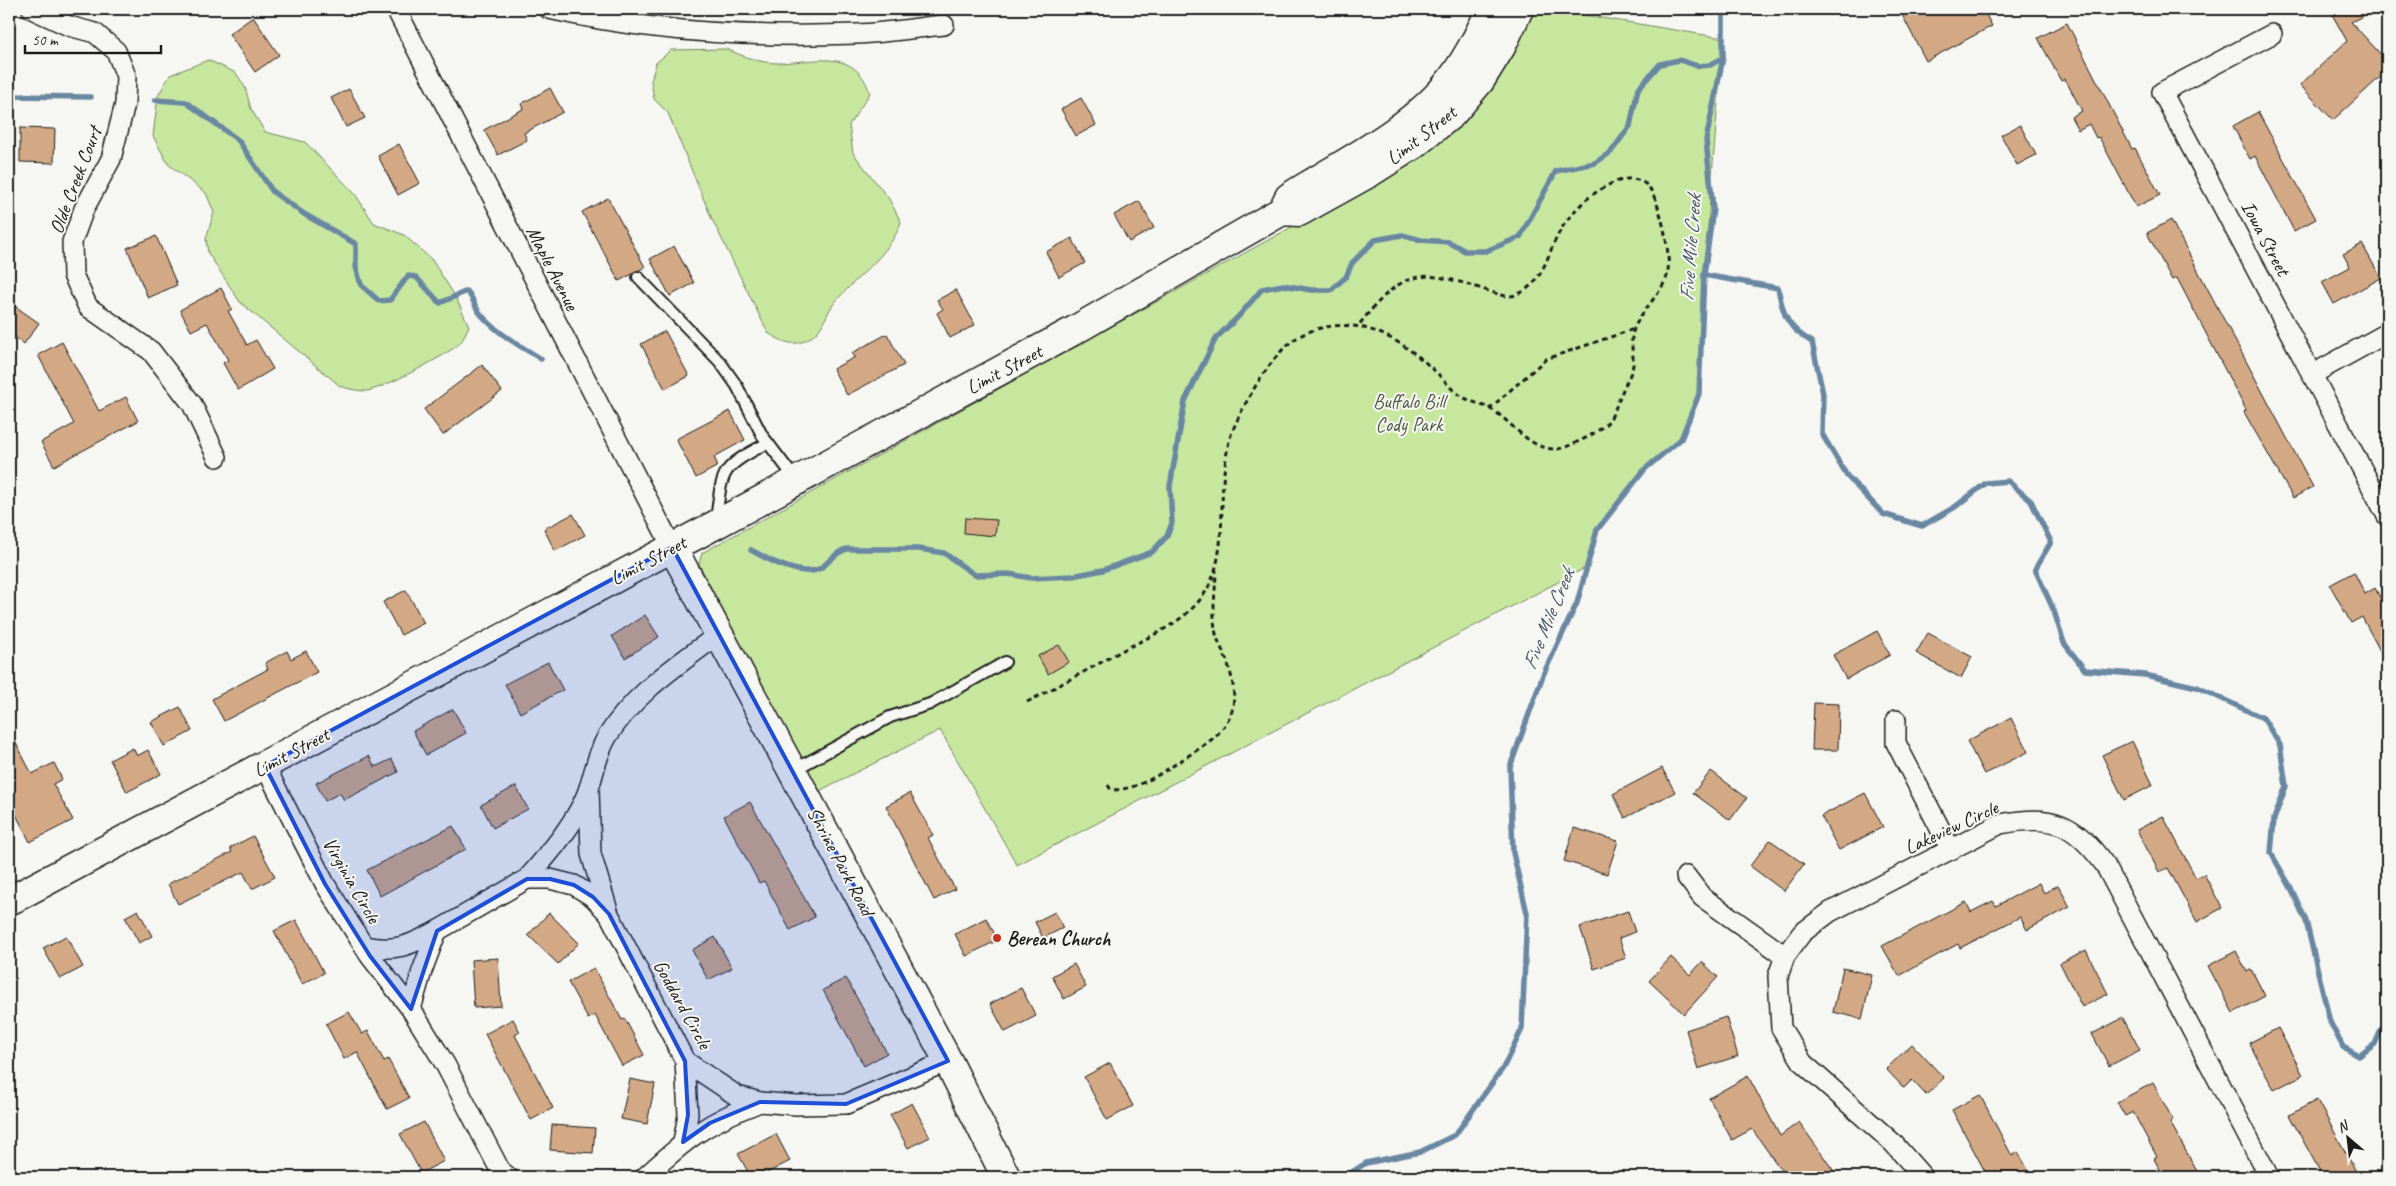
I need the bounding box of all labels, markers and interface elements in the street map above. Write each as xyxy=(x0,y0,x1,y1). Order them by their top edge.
scale bar xyxy=(25,22,161,54)
text: 50 m xyxy=(32,31,59,50)
street label: Limit Street xyxy=(1381,99,1463,170)
street label: Olde Creek Court xyxy=(44,120,109,237)
water label: Five Mile Creek xyxy=(1673,191,1707,302)
street label: Iowa Street xyxy=(2236,197,2297,282)
street label: Maple Avenue xyxy=(521,222,585,316)
street label: Limit Street xyxy=(962,338,1048,400)
park label: Buffalo Bill Cody Park xyxy=(1373,389,1449,437)
street label: Limit Street xyxy=(606,529,692,591)
water label: Five Mile Creek xyxy=(1516,562,1581,673)
street label: Limit Street xyxy=(249,721,335,783)
street label: Lakeview Circle xyxy=(1900,794,2003,860)
street label: Shrine Park Road xyxy=(801,803,881,923)
street label: Virginia Circle xyxy=(317,833,387,929)
place label: Berean Church xyxy=(1007,926,1111,951)
marker: Berean Church xyxy=(991,932,1003,944)
street label: Goddard Circle xyxy=(648,955,718,1055)
north arrow xyxy=(2324,1114,2374,1164)
text: N xyxy=(2334,1116,2352,1137)

